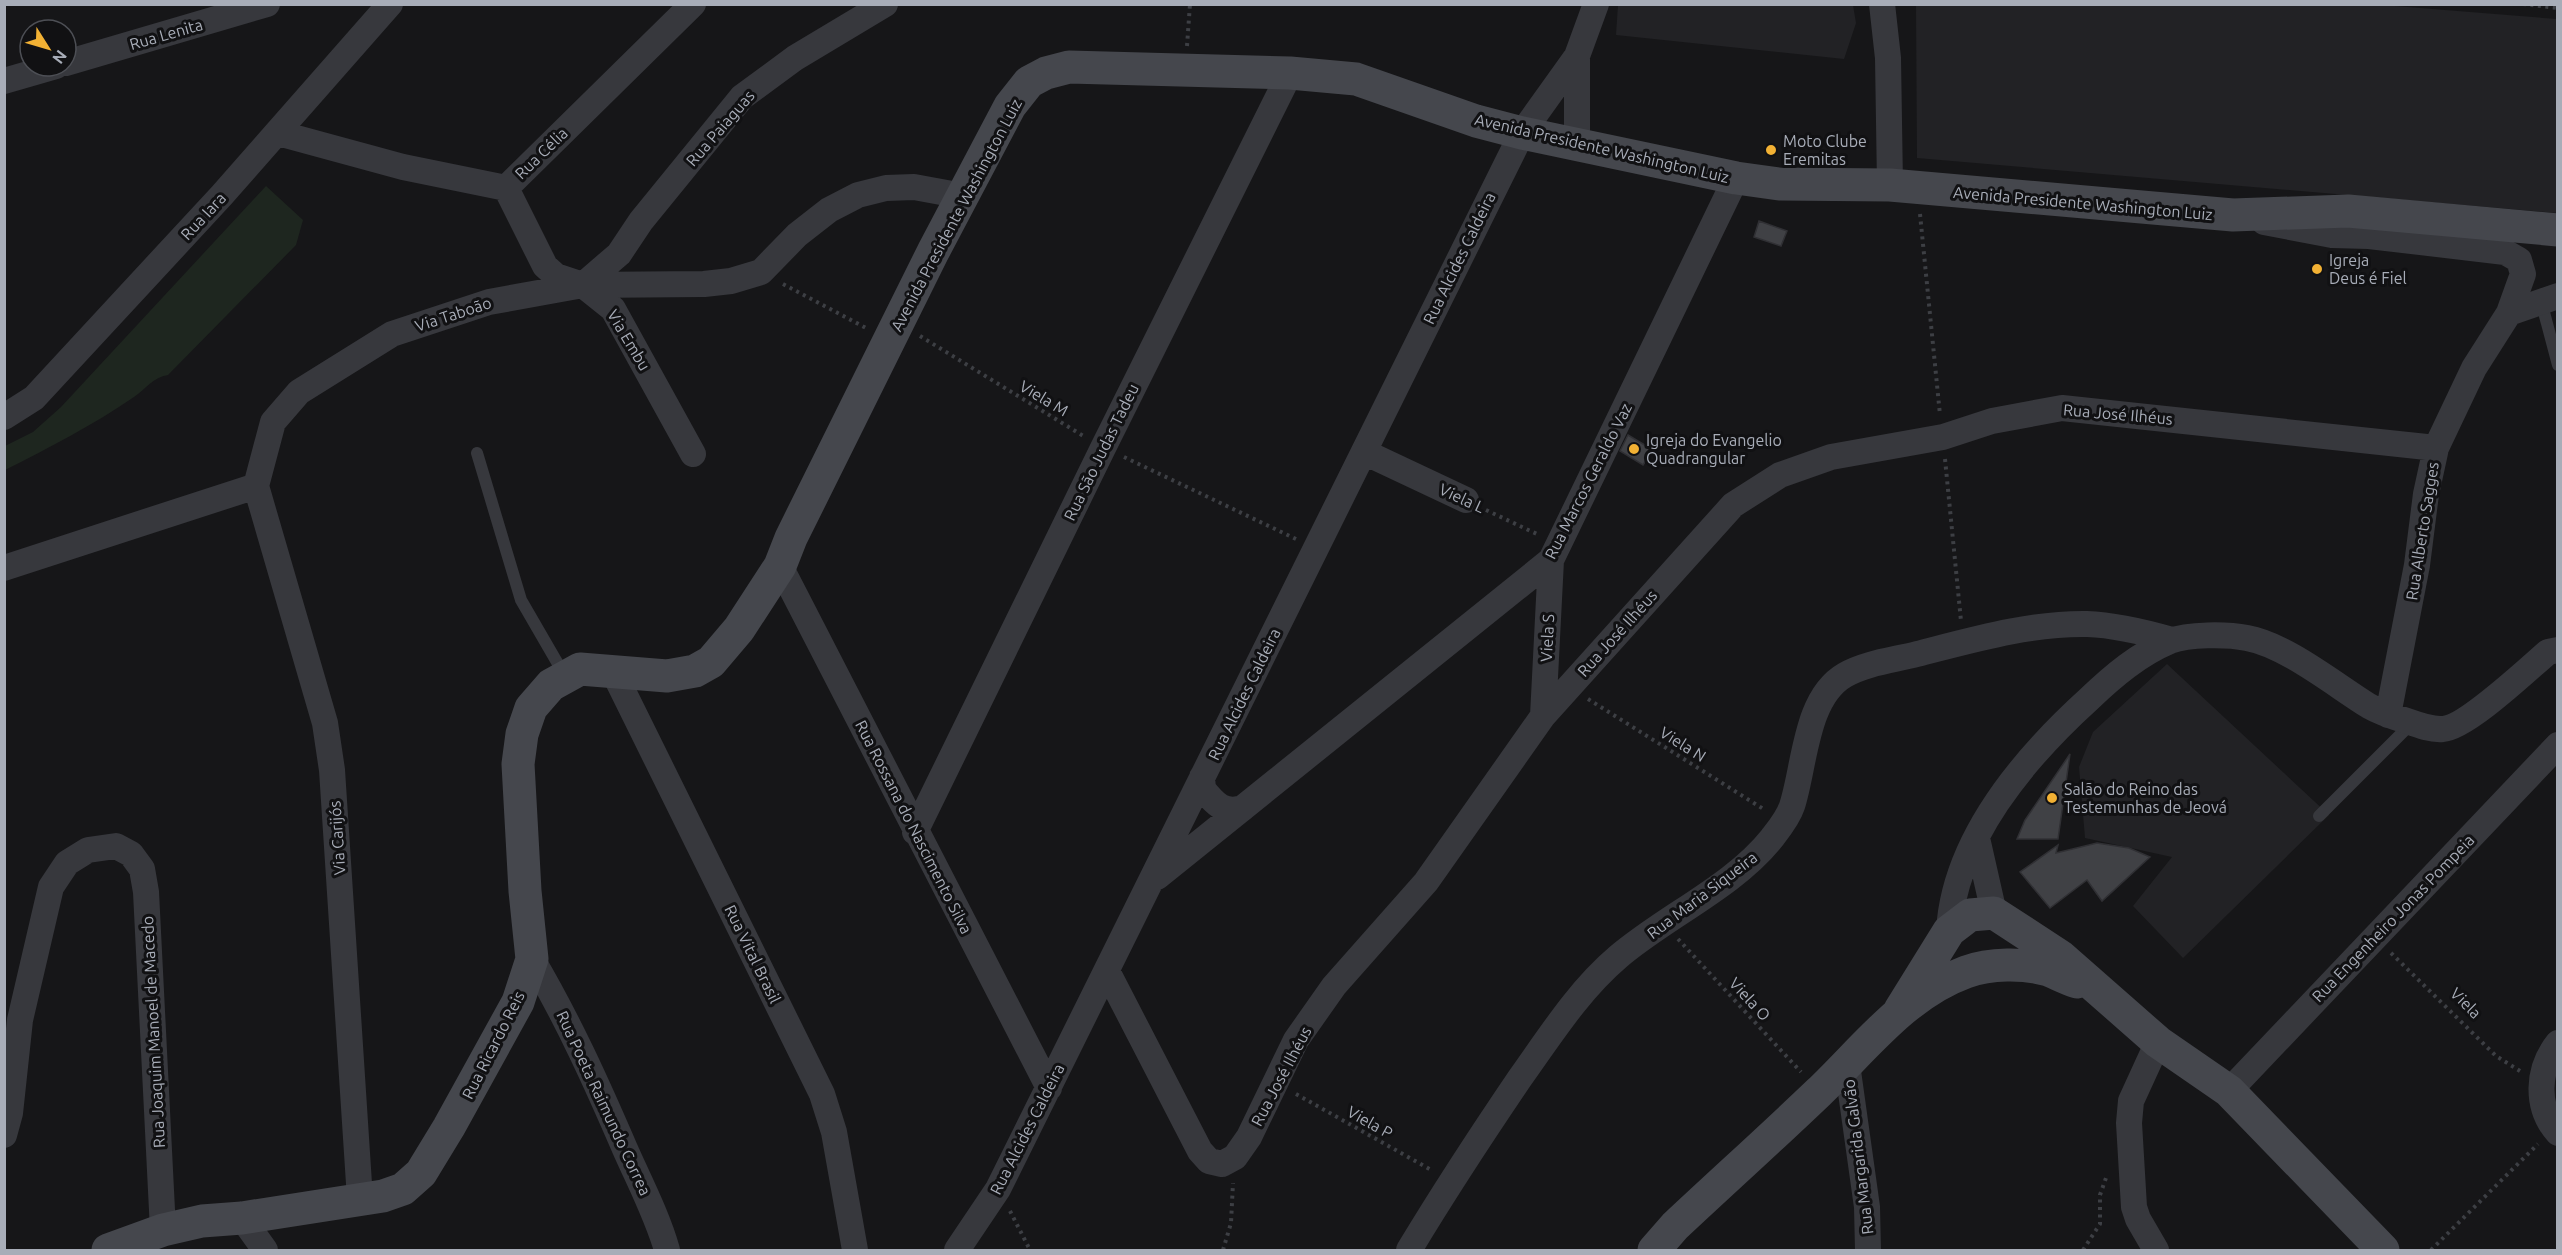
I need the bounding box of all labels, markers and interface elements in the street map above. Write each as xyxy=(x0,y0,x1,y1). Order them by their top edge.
street label: Rua Lenita xyxy=(127,15,205,53)
north arrow xyxy=(18,18,78,78)
text: N xyxy=(49,47,71,67)
street label: Rua Paiaguas xyxy=(682,86,758,169)
street label: Avenida Presidente Washington Luiz xyxy=(887,96,1025,334)
street label: Avenida Presidente Washington Luiz xyxy=(1473,110,1731,186)
street label: Rua Célia xyxy=(511,124,571,182)
place label: Moto Clube Eremitas xyxy=(1783,132,1867,168)
marker: Moto Clube Eremitas xyxy=(1764,143,1778,157)
street label: Avenida Presidente Washington Luiz xyxy=(1953,183,2213,223)
street label: Rua Iara xyxy=(177,189,229,243)
street label: Rua Alcides Caldeira xyxy=(1419,189,1499,327)
place label: Igreja Deus é Fiel xyxy=(2329,251,2407,287)
marker: Igreja Deus é Fiel xyxy=(2310,262,2324,276)
street label: Via Taboão xyxy=(413,293,493,335)
street label: Via Embu xyxy=(604,306,654,374)
street label: Viela M xyxy=(1016,377,1072,419)
street label: Rua São Judas Tadeu xyxy=(1060,381,1142,523)
street label: Rua Marcos Geraldo Vaz xyxy=(1541,400,1635,562)
street label: Rua José Ilhéus xyxy=(2062,400,2174,428)
place label: Igreja do Evangelio Quadrangular xyxy=(1646,431,1782,467)
marker: Igreja do Evangelio Quadrangular xyxy=(1627,442,1641,456)
street label: Rua Alberto Sagges xyxy=(2402,460,2442,602)
street label: Viela L xyxy=(1437,480,1487,516)
street label: Rua José Ilhéus xyxy=(1574,586,1661,680)
street label: Viela S xyxy=(1537,614,1557,662)
street label: Rua Alcides Caldeira xyxy=(1204,625,1284,763)
street label: Rua Rossana do Nascimento Silva xyxy=(852,717,976,937)
street label: Viela N xyxy=(1657,723,1709,765)
place label: Salão do Reino das Testemunhas de Jeová xyxy=(2064,780,2227,816)
marker: Salão do Reino das Testemunhas de Jeová xyxy=(2045,791,2059,805)
street label: Via Carijós xyxy=(325,800,349,876)
street label: Rua Engenheiro Jonas Pompeia xyxy=(2308,831,2478,1005)
street label: Rua Maria Siqueira xyxy=(1644,848,1760,942)
street label: Rua Vital Brasil xyxy=(721,902,785,1006)
street label: Rua Joaquim Manoel de Macedo xyxy=(138,915,168,1149)
street label: Viela O xyxy=(1726,974,1774,1024)
street label: Viela xyxy=(2447,984,2485,1022)
street label: Rua Ricardo Reis xyxy=(458,988,528,1102)
street label: Rua Poeta Raimundo Correa xyxy=(553,1008,655,1198)
street label: Rua José Ilhéus xyxy=(1247,1023,1315,1129)
street label: Rua Alcides Caldeira xyxy=(986,1061,1068,1197)
street label: Rua Margarida Galvão xyxy=(1840,1078,1876,1236)
street label: Viela P xyxy=(1344,1102,1396,1142)

